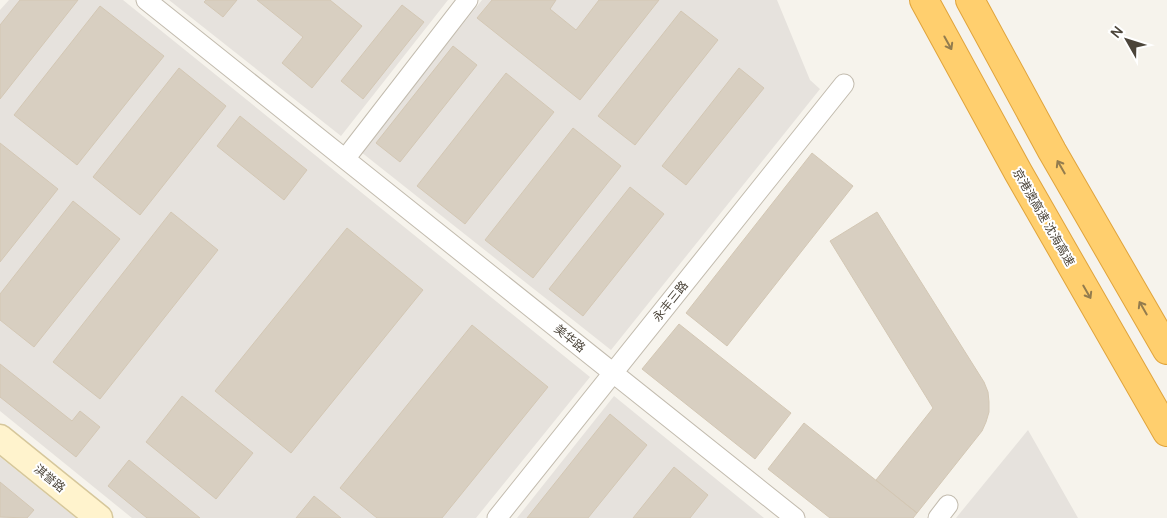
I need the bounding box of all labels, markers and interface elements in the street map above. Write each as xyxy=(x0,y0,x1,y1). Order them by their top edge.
north arrow xyxy=(1102,15,1152,65)
text: N xyxy=(1106,22,1127,41)
one-way arrow xyxy=(943,35,953,49)
one-way arrow xyxy=(1056,161,1066,175)
street label: 京港澳高速 沈海高速 xyxy=(1009,165,1079,269)
street label: 永丰三路 xyxy=(648,277,692,325)
one-way arrow xyxy=(1082,284,1092,298)
one-way arrow xyxy=(1137,301,1147,316)
street label: 美华路 xyxy=(551,320,589,356)
street label: 淇誉路 xyxy=(31,460,69,496)

